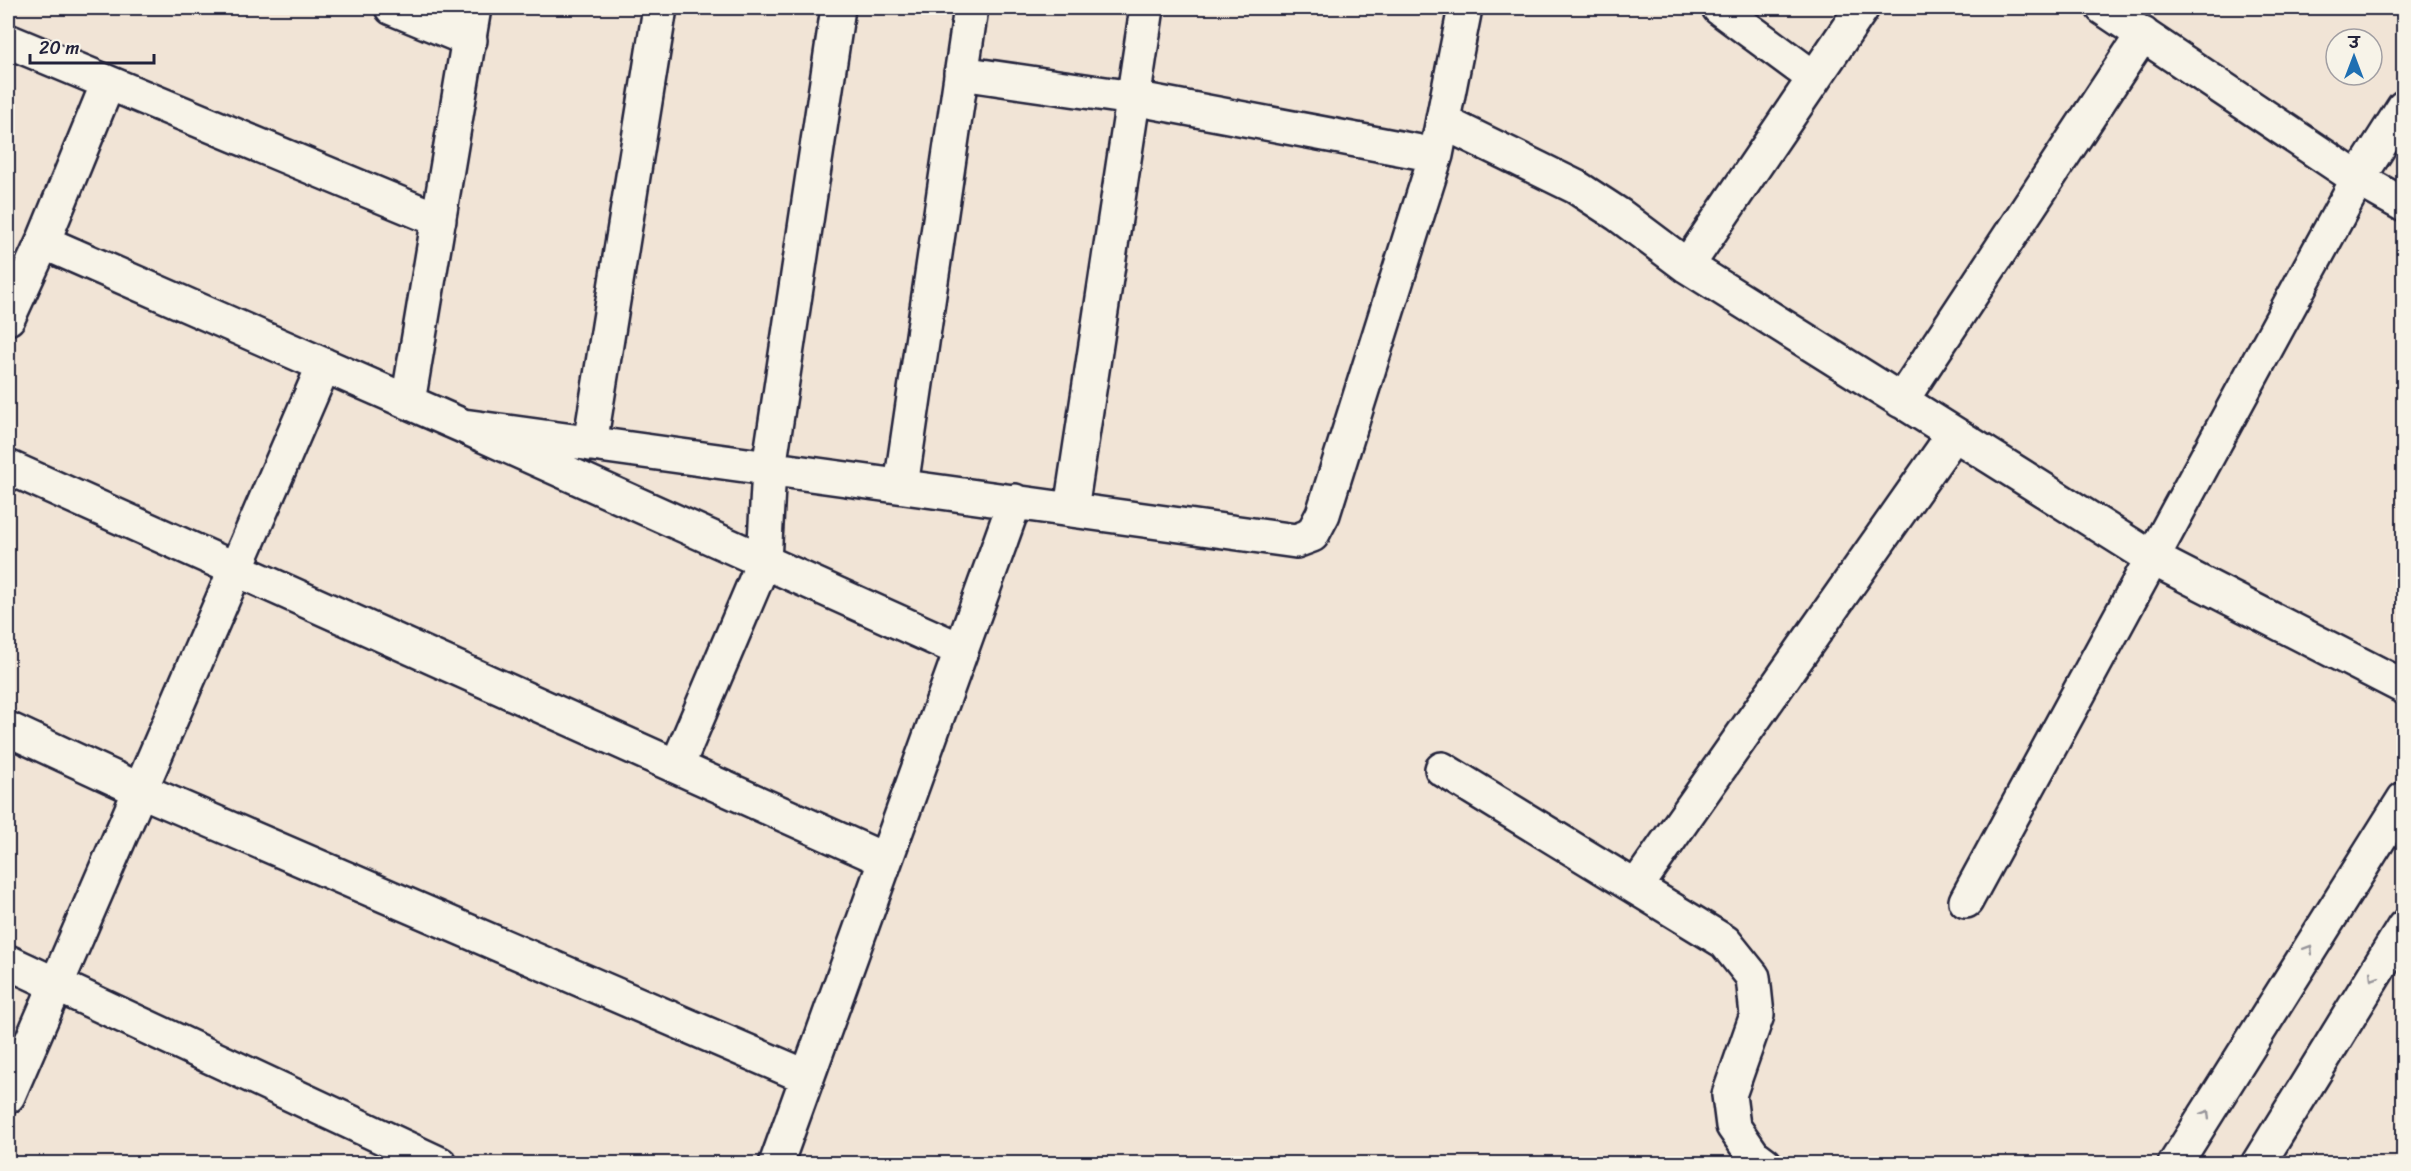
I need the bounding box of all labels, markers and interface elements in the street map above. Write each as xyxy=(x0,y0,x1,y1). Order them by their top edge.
scale bar xyxy=(30,27,154,65)
north arrow xyxy=(2324,27,2384,87)
text: उ xyxy=(2347,28,2361,57)
text: 20 m xyxy=(39,32,79,64)
one-way arrow xyxy=(2302,945,2314,955)
one-way arrow xyxy=(2368,971,2380,981)
one-way arrow xyxy=(2198,1110,2210,1120)

